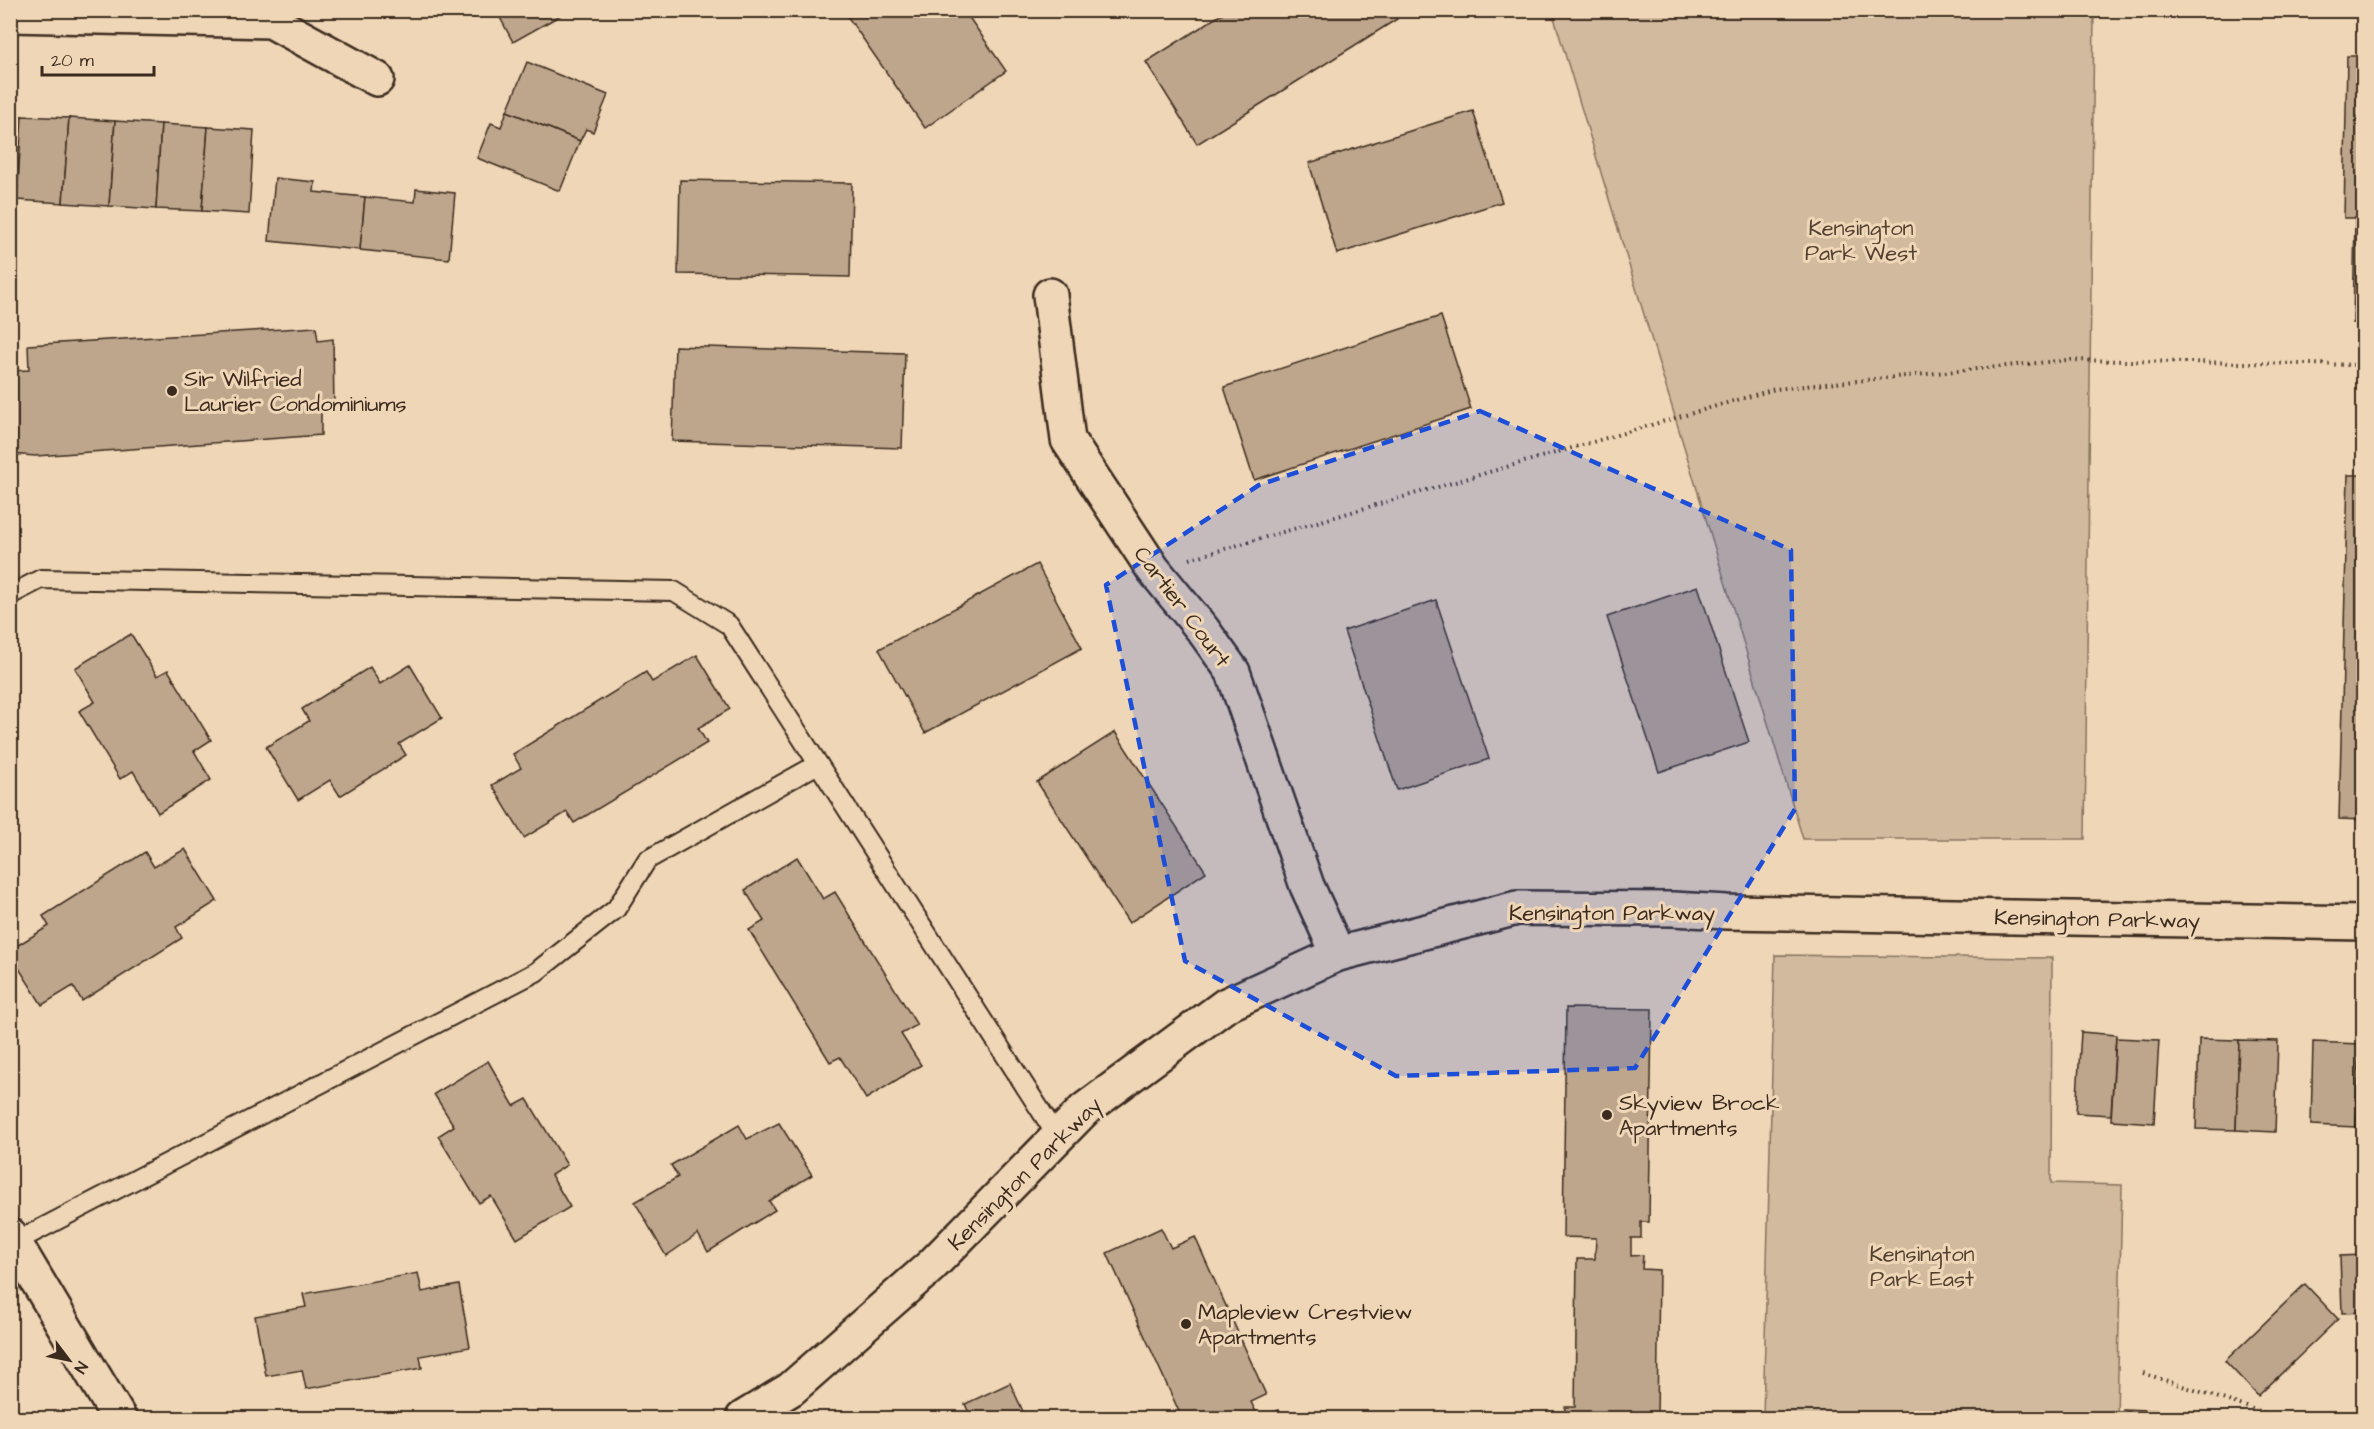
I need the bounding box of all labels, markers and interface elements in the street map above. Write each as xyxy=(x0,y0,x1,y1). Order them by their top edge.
scale bar xyxy=(42,39,154,77)
text: 20 m xyxy=(51,48,94,73)
park label: Kensington Park West xyxy=(1805,213,1917,269)
place label: Sir Wilfried Laurier Condominiums xyxy=(184,364,407,420)
marker: Sir Wilfried Laurier Condominiums xyxy=(165,384,179,398)
street label: Cartier Court xyxy=(1126,540,1238,674)
street label: Kensington Parkway xyxy=(1509,898,1715,930)
street label: Kensington Parkway xyxy=(1994,902,2200,938)
place label: Skyview Brock Apartments xyxy=(1619,1088,1780,1144)
street label: Kensington Parkway xyxy=(941,1090,1110,1259)
marker: Skyview Brock Apartments xyxy=(1600,1108,1614,1122)
park label: Kensington Park East xyxy=(1869,1239,1975,1295)
place label: Mapleview Crestview Apartments xyxy=(1198,1297,1412,1353)
marker: Mapleview Crestview Apartments xyxy=(1179,1317,1193,1331)
north arrow xyxy=(39,1330,99,1390)
text: N xyxy=(69,1357,93,1378)

